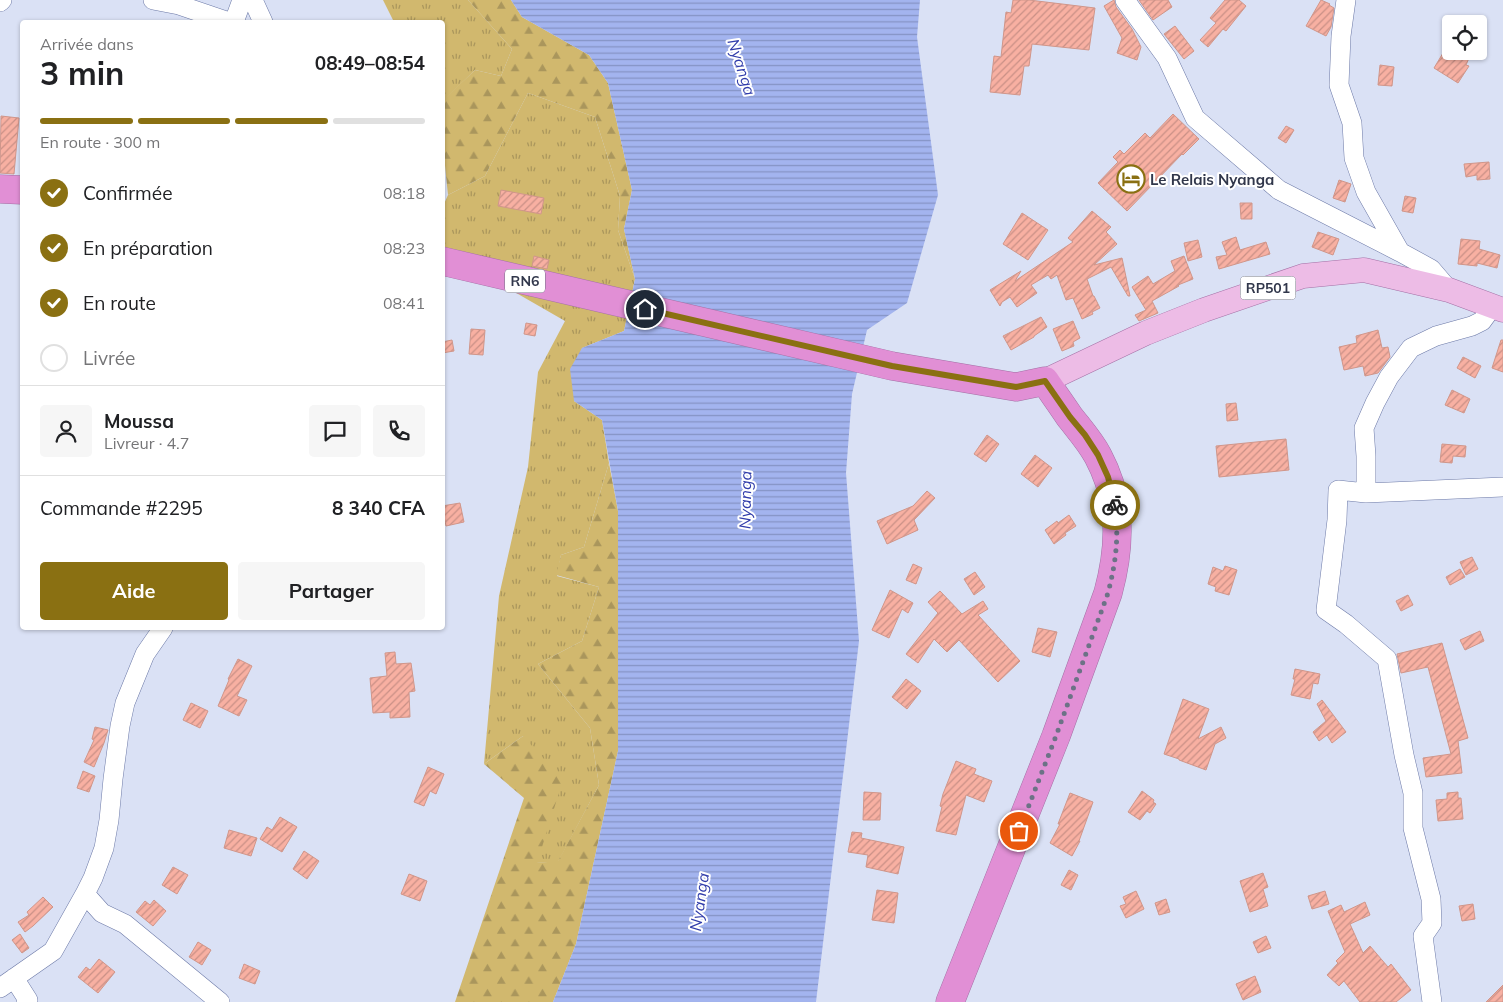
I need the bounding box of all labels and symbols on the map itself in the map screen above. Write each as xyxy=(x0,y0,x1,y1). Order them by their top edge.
water label: Nyanga xyxy=(723,36,761,98)
hotel icon: Le Relais Nyanga xyxy=(1116,164,1146,194)
place label: Le Relais Nyanga xyxy=(1150,170,1274,189)
road number: RN6 xyxy=(505,270,545,292)
road number: RP501 xyxy=(1240,276,1296,300)
pin xyxy=(624,288,666,330)
water label: Nyanga xyxy=(734,470,756,529)
courier xyxy=(1090,480,1140,530)
pin xyxy=(998,810,1040,852)
water label: Nyanga xyxy=(685,871,713,932)

